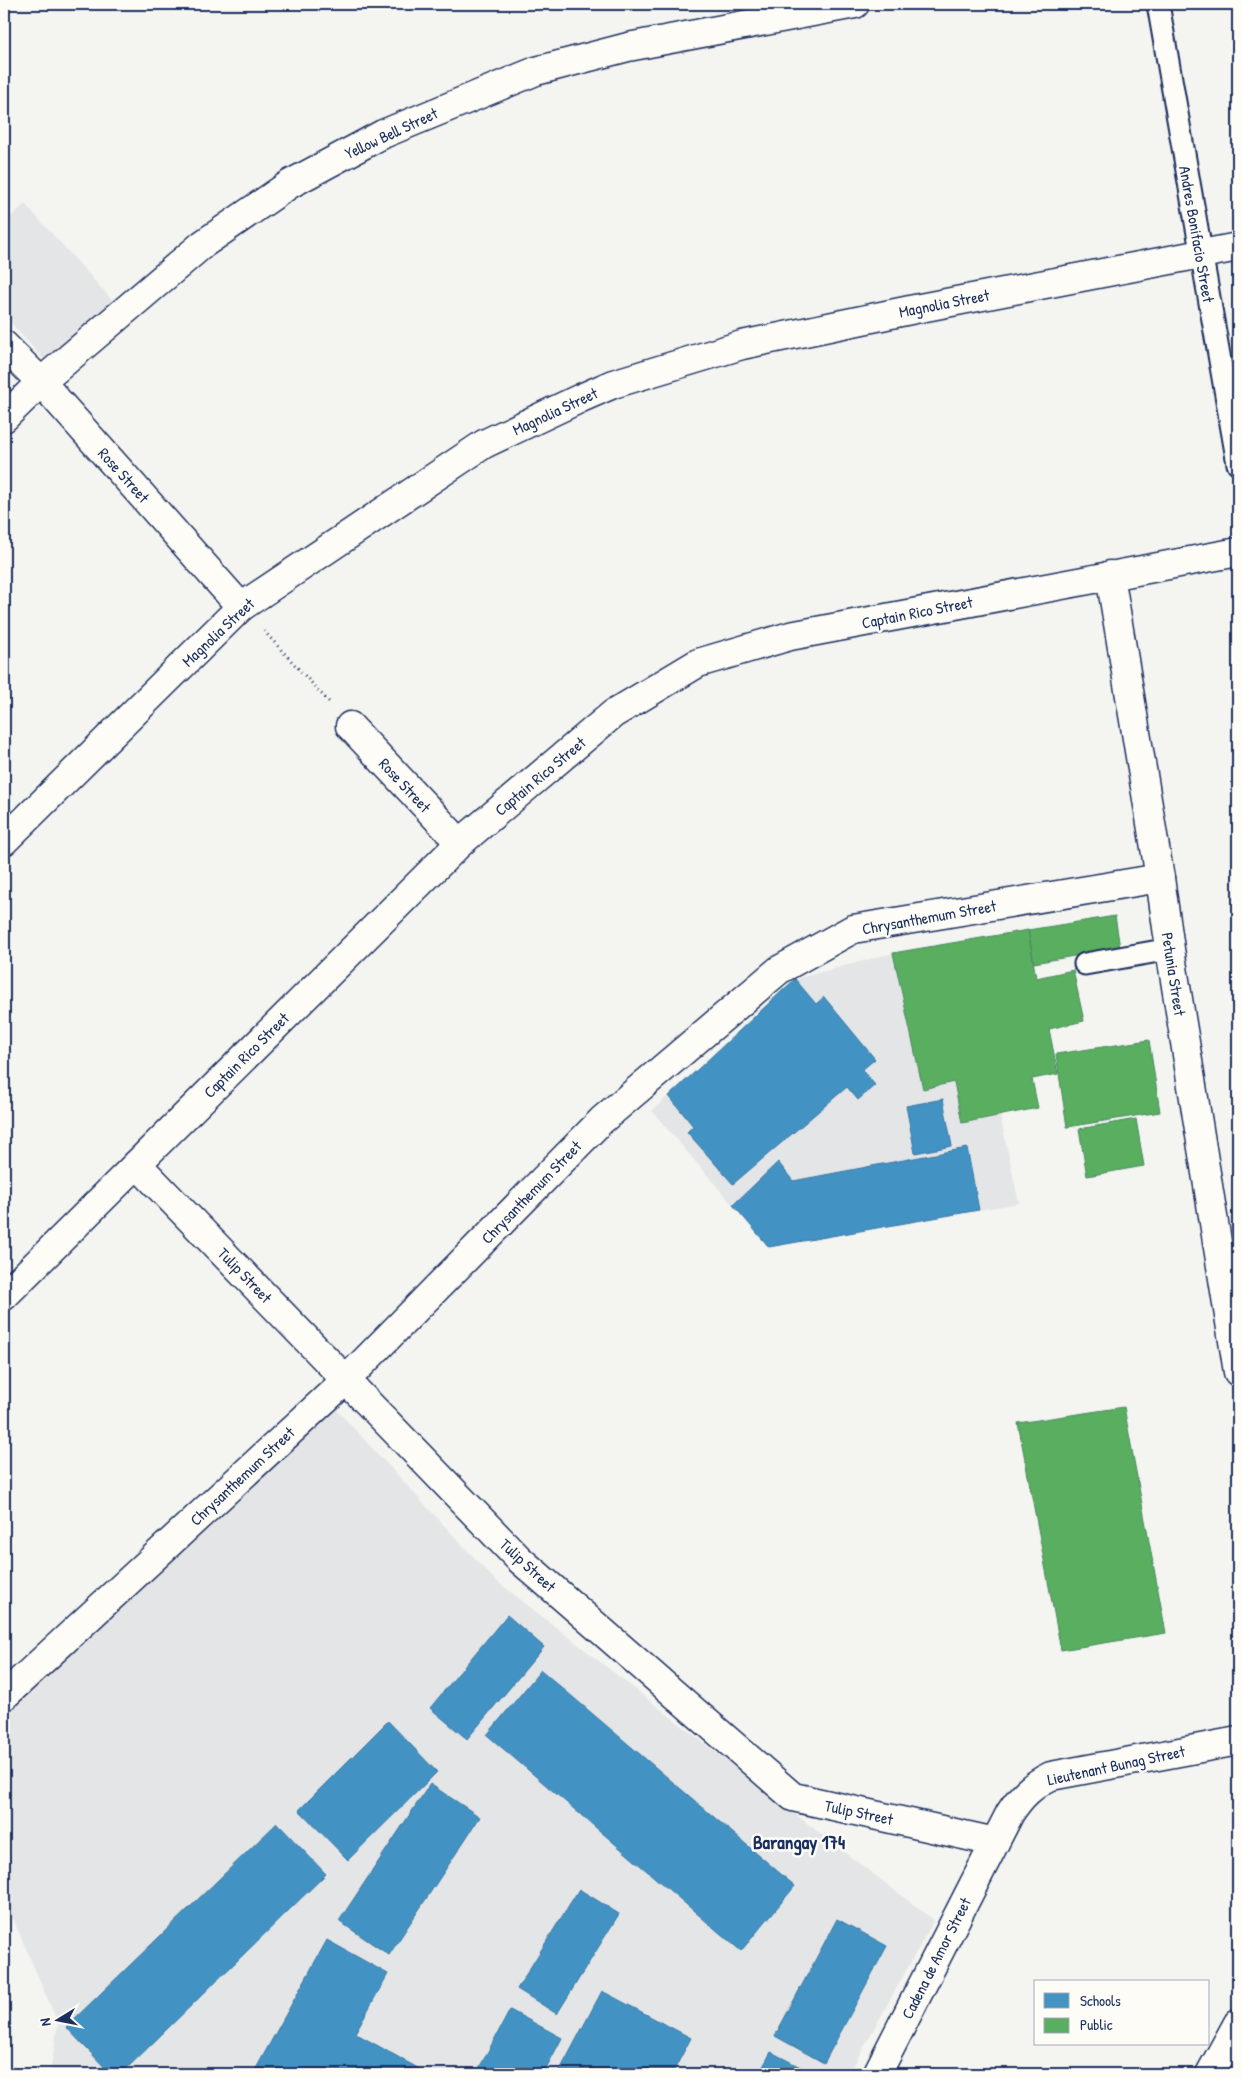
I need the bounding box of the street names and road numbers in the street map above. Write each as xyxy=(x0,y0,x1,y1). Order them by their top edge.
street label: Yellow Bell Street xyxy=(341,102,441,164)
street label: Andres Bonifacio Street xyxy=(1174,164,1220,304)
street label: Magnolia Street xyxy=(897,283,992,323)
street label: Magnolia Street xyxy=(509,381,602,440)
street label: Rose Street xyxy=(93,443,155,508)
street label: Captain Rico Street xyxy=(860,590,975,634)
street label: Magnolia Street xyxy=(177,592,259,671)
street label: Captain Rico Street xyxy=(490,731,591,821)
street label: Rose Street xyxy=(374,753,436,817)
street label: Chrysanthemum Street xyxy=(860,894,998,940)
street label: Petunia Street xyxy=(1157,931,1192,1018)
street label: Captain Rico Street xyxy=(198,1007,294,1103)
street label: Chrysanthemum Street xyxy=(476,1135,586,1248)
street label: Tulip Street xyxy=(213,1242,277,1308)
street label: Chrysanthemum Street xyxy=(185,1421,300,1530)
street label: Tulip Street xyxy=(495,1533,561,1597)
street label: Lieutenant Bunag Street xyxy=(1045,1740,1187,1790)
street label: Tulip Street xyxy=(823,1794,896,1830)
street label: Cadena de Amor Street xyxy=(896,1893,976,2022)

